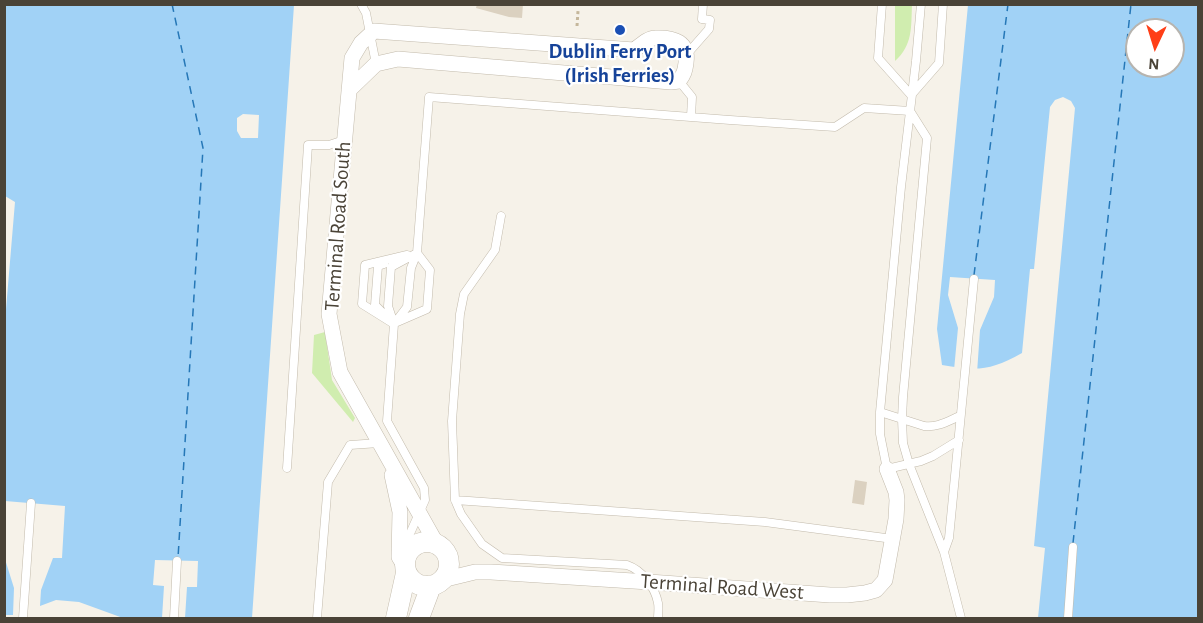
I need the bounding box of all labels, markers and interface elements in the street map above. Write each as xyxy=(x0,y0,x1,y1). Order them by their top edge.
north arrow xyxy=(1125,18,1185,78)
marker: Dublin Ferry Port (Irish Ferries) xyxy=(613,23,627,37)
place label: Dublin Ferry Port (Irish Ferries) xyxy=(549,39,691,89)
text: N xyxy=(1148,56,1160,72)
street label: Terminal Road South xyxy=(320,140,356,312)
street label: Terminal Road West xyxy=(639,569,805,605)

